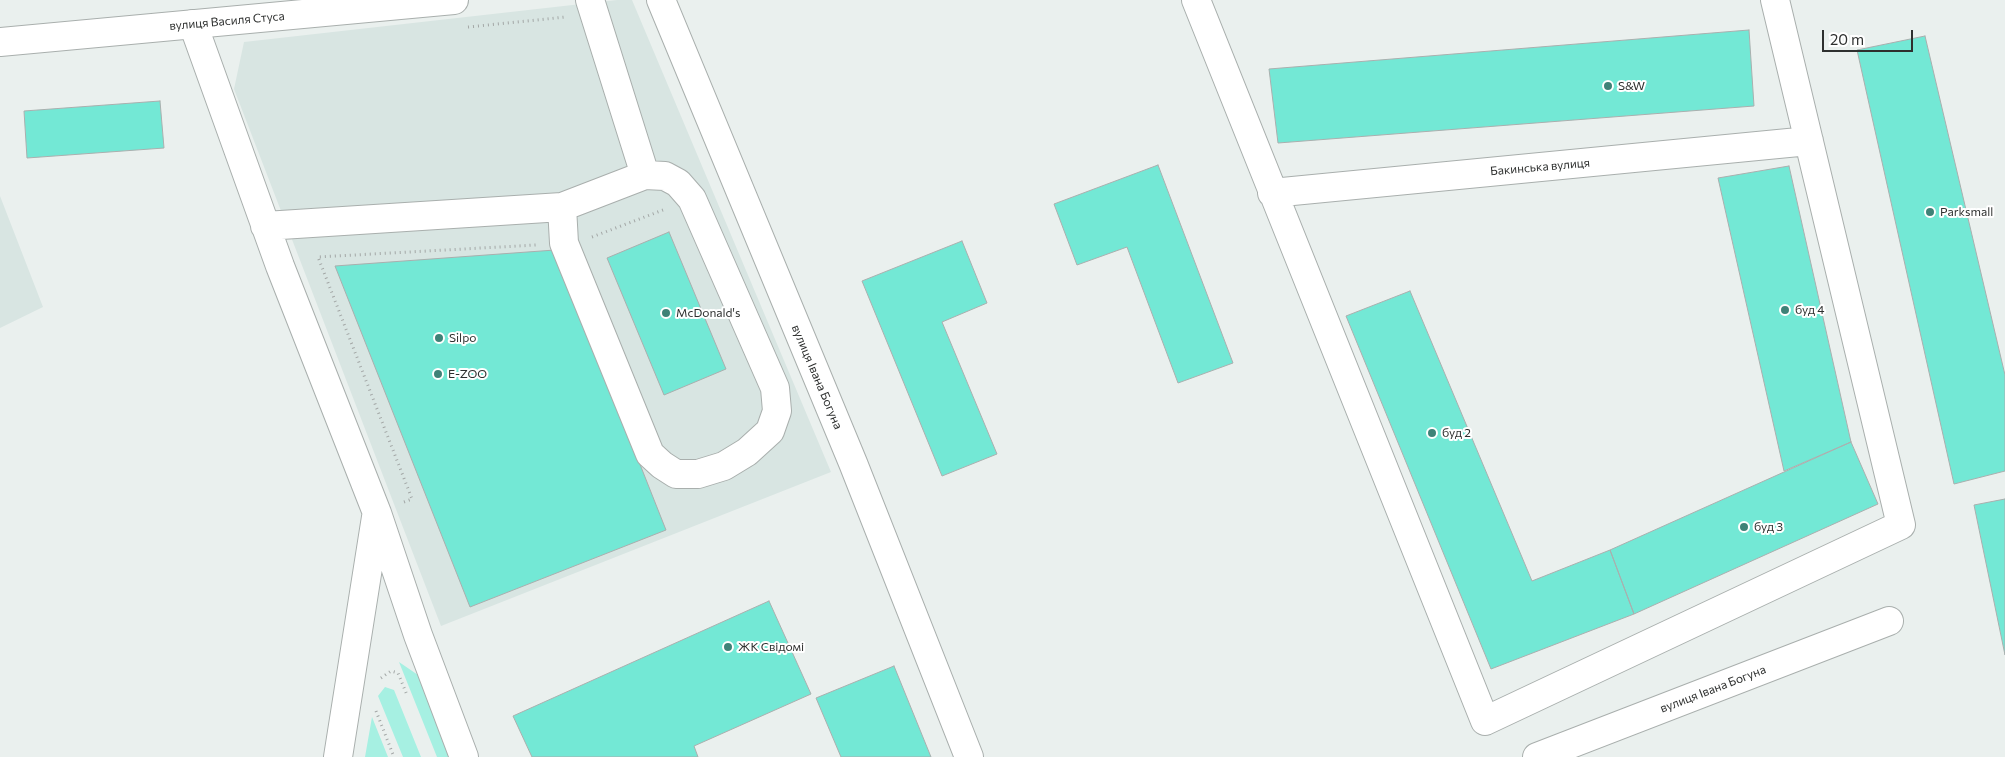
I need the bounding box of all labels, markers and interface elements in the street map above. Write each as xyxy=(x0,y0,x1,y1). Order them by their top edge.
street label: вулиця Василя Стуса xyxy=(169,9,285,33)
scale bar xyxy=(1825,20,1916,52)
text: 20 m xyxy=(1830,30,1864,48)
place label: S&W xyxy=(1618,79,1645,93)
marker: S&W xyxy=(1602,80,1614,92)
street label: Бакинська вулиця xyxy=(1489,155,1591,179)
place label: Parksmall xyxy=(1940,205,1993,219)
marker: Parksmall xyxy=(1924,206,1936,218)
place label: буд 4 xyxy=(1795,303,1824,317)
marker: буд 4 xyxy=(1779,304,1791,316)
place label: McDonald's xyxy=(676,306,740,320)
marker: McDonald's xyxy=(660,307,672,319)
street label: вулиця Івана Богуна xyxy=(788,323,846,431)
place label: Silpo xyxy=(449,331,476,345)
marker: Silpo xyxy=(433,332,445,344)
place label: E-ZOO xyxy=(448,367,487,381)
marker: E-ZOO xyxy=(432,368,444,380)
place label: буд 2 xyxy=(1442,426,1471,440)
marker: буд 2 xyxy=(1426,427,1438,439)
place label: буд 3 xyxy=(1754,520,1783,534)
marker: буд 3 xyxy=(1738,521,1750,533)
place label: ЖК Свідомі xyxy=(738,640,804,654)
marker: ЖК Свідомі xyxy=(722,641,734,653)
street label: вулиця Івана Богуна xyxy=(1658,662,1768,716)

